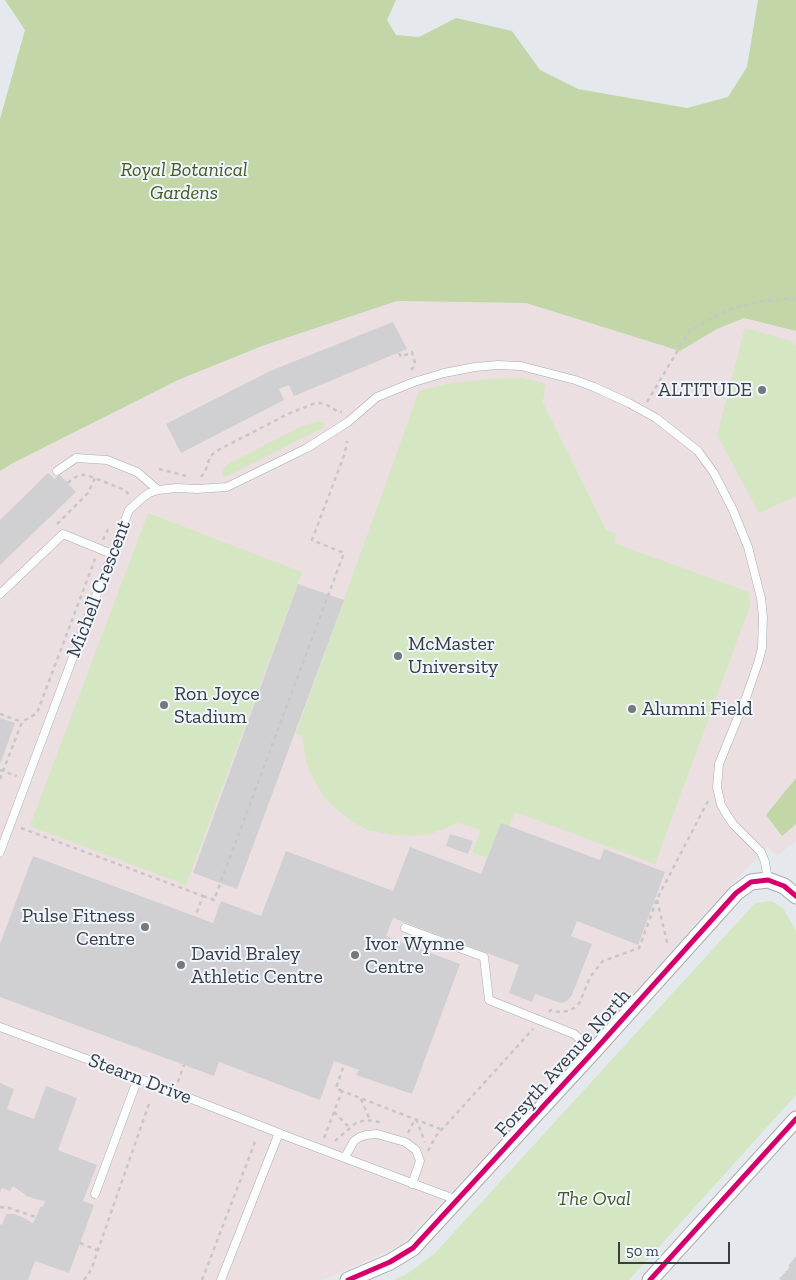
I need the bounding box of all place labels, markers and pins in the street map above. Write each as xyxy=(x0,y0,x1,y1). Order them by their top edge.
place label: ALTITUDE xyxy=(658,378,752,402)
marker: ALTITUDE xyxy=(756,384,768,396)
place label: McMaster University xyxy=(408,632,498,679)
marker: McMaster University xyxy=(392,650,404,662)
place label: Ron Joyce Stadium xyxy=(174,682,260,729)
place label: Alumni Field xyxy=(642,697,753,721)
marker: Ron Joyce Stadium xyxy=(158,699,170,711)
marker: Alumni Field xyxy=(626,703,638,715)
place label: Pulse Fitness Centre xyxy=(22,904,135,951)
marker: Pulse Fitness Centre xyxy=(139,921,151,933)
place label: Ivor Wynne Centre xyxy=(365,932,464,979)
place label: David Braley Athletic Centre xyxy=(191,942,323,989)
marker: Ivor Wynne Centre xyxy=(349,949,361,961)
marker: David Braley Athletic Centre xyxy=(175,959,187,971)

